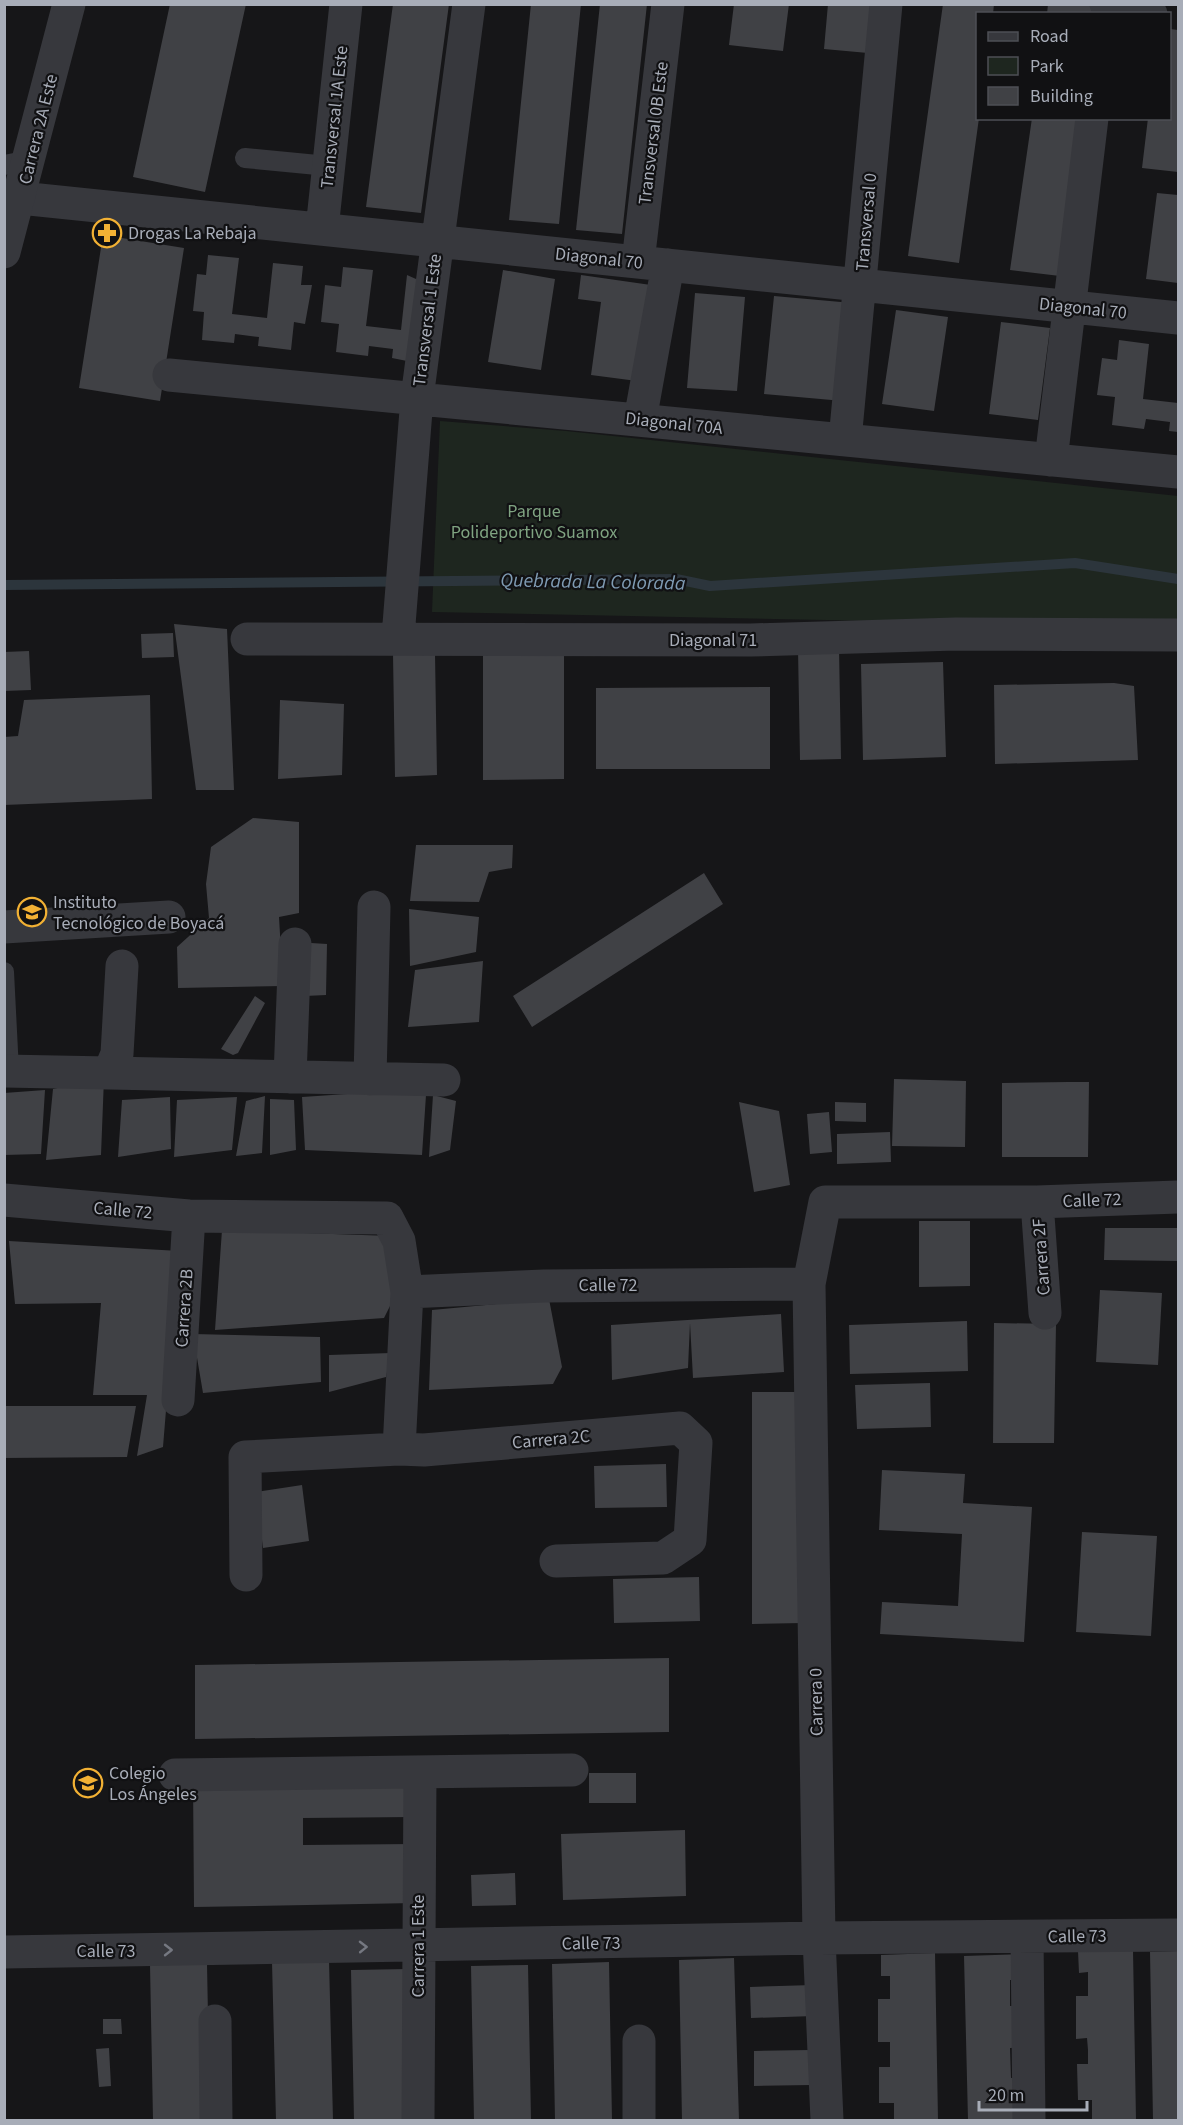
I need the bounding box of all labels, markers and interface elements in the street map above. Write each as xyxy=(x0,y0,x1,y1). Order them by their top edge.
legend xyxy=(976,12,1171,120)
text: Road xyxy=(1030,24,1069,49)
street label: Transversal 1A Este xyxy=(315,45,354,190)
text: Park xyxy=(1030,54,1064,79)
street label: Transversal 0B Este xyxy=(632,60,675,206)
street label: Carrera 2A Este xyxy=(13,71,64,187)
text: Building xyxy=(1030,84,1093,109)
street label: Transversal 0 xyxy=(850,172,883,272)
pharmacy icon: Drogas La Rebaja xyxy=(91,217,123,249)
place label: Drogas La Rebaja xyxy=(128,221,257,246)
street label: Diagonal 70 xyxy=(554,241,644,276)
street label: Transversal 1 Este xyxy=(407,252,448,388)
street label: Diagonal 70 xyxy=(1038,291,1128,326)
street label: Diagonal 70A xyxy=(624,406,724,441)
park label: Parque Polideportivo Suamox xyxy=(451,499,617,545)
water label: Quebrada La Colorada xyxy=(500,566,686,598)
street label: Diagonal 71 xyxy=(669,628,757,653)
place label: Instituto Tecnológico de Boyacá xyxy=(53,890,224,936)
school or university icon: Instituto Tecnológico de Boyacá xyxy=(16,896,48,928)
street label: Calle 72 xyxy=(1062,1187,1122,1214)
street label: Calle 72 xyxy=(93,1195,153,1226)
street label: Carrera 2F xyxy=(1026,1218,1057,1296)
street label: Carrera 2B xyxy=(169,1268,200,1348)
street label: Calle 72 xyxy=(579,1273,638,1298)
street label: Carrera 2C xyxy=(511,1424,591,1455)
street label: Carrera 0 xyxy=(803,1668,830,1736)
place label: Colegio Los Ángeles xyxy=(109,1761,197,1807)
school or university icon: Colegio Los Ángeles xyxy=(72,1767,104,1799)
street label: Carrera 1 Este xyxy=(406,1894,431,1998)
street label: Calle 73 xyxy=(1047,1923,1107,1950)
street label: Calle 73 xyxy=(561,1930,621,1957)
street label: Calle 73 xyxy=(77,1939,136,1964)
one-way arrow xyxy=(358,1941,367,1953)
one-way arrow xyxy=(163,1944,172,1956)
scale bar xyxy=(979,2074,1087,2112)
text: 20 m xyxy=(988,2083,1024,2108)

